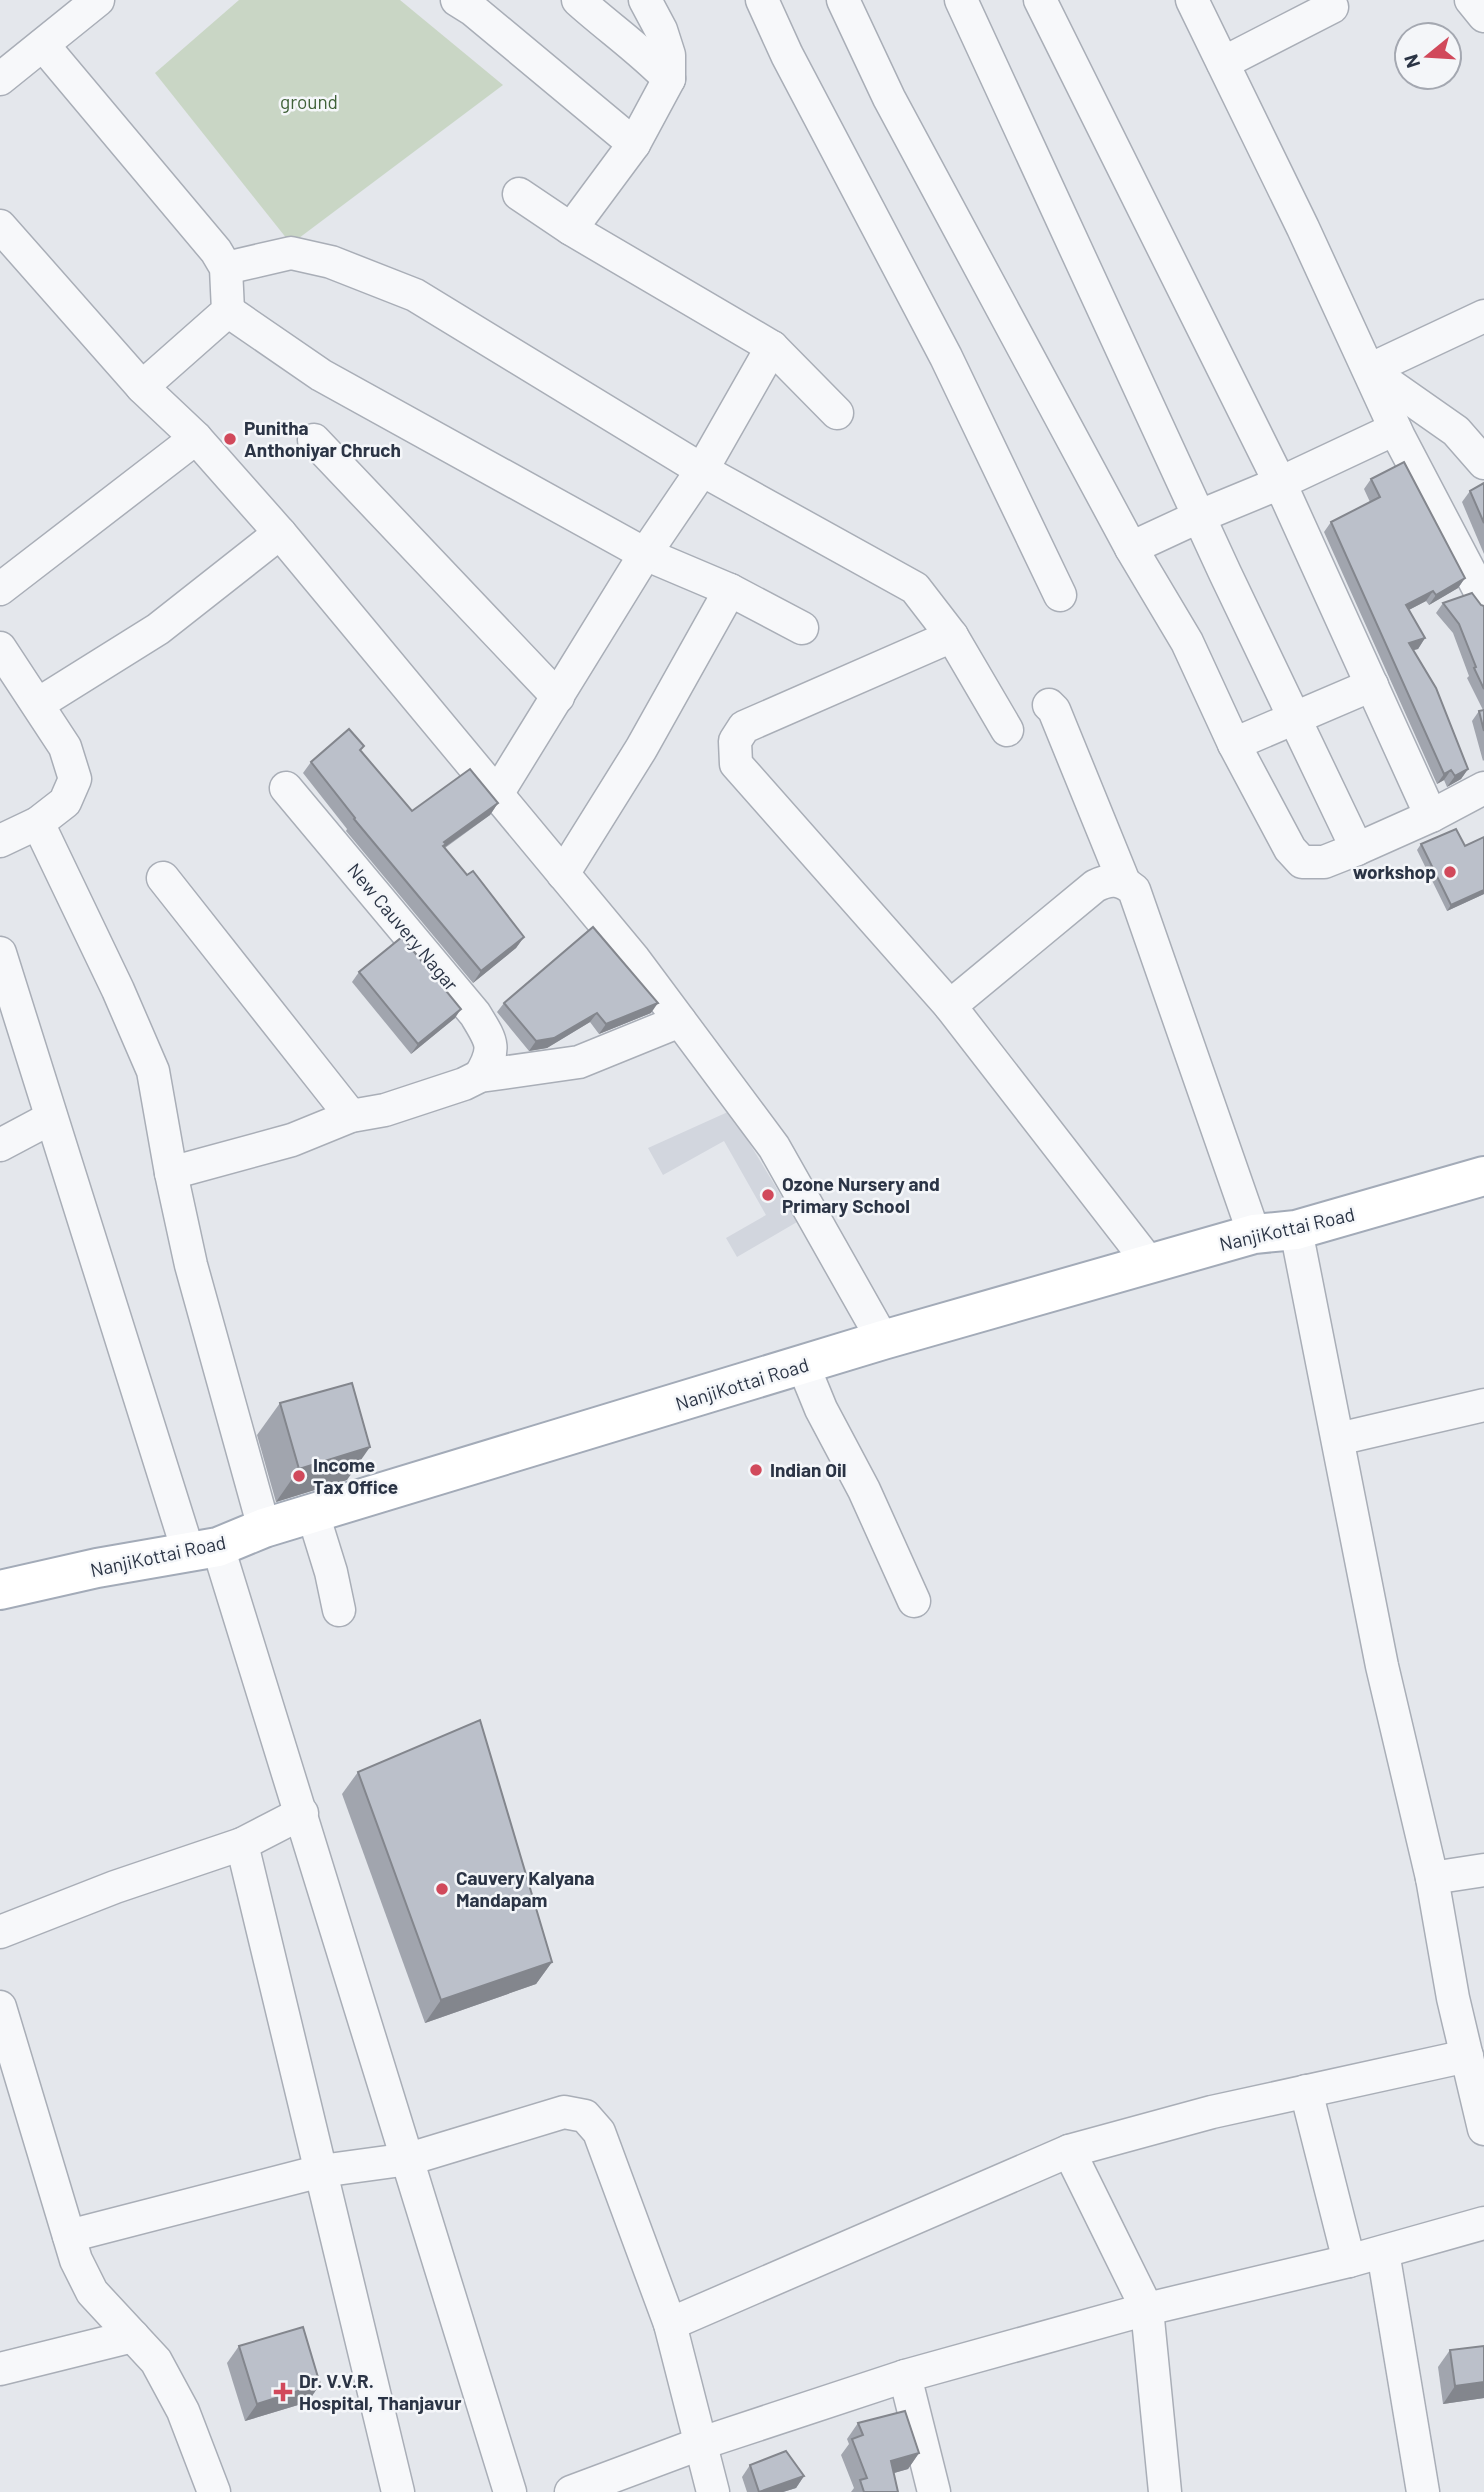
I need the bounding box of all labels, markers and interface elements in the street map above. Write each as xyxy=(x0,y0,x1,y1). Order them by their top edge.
north arrow xyxy=(1393,21,1463,91)
text: N xyxy=(1398,52,1424,71)
park label: ground xyxy=(280,90,338,113)
place label: Punitha Anthoniyar Chruch xyxy=(244,416,401,461)
marker: Punitha Anthoniyar Chruch xyxy=(222,431,238,447)
street label: New Cauvery Nagar xyxy=(343,858,464,995)
place label: workshop xyxy=(1353,860,1436,883)
marker: workshop xyxy=(1442,864,1458,880)
place label: Ozone Nursery and Primary School xyxy=(782,1172,940,1217)
marker: Ozone Nursery and Primary School xyxy=(760,1187,776,1203)
street label: NanjiKottai Road xyxy=(1217,1202,1357,1255)
street label: NanjiKottai Road xyxy=(672,1352,811,1415)
place label: Income Tax Office xyxy=(313,1453,398,1498)
place label: Indian Oil xyxy=(770,1458,846,1481)
marker: Indian Oil xyxy=(748,1462,764,1478)
marker: Income Tax Office xyxy=(291,1468,307,1484)
street label: NanjiKottai Road xyxy=(88,1530,228,1581)
place label: Cauvery Kalyana Mandapam xyxy=(456,1866,594,1911)
marker: Cauvery Kalyana Mandapam xyxy=(434,1881,450,1897)
place label: Dr. V.V.R. Hospital, Thanjavur xyxy=(299,2369,462,2414)
marker: Dr. V.V.R. Hospital, Thanjavur xyxy=(273,2382,293,2402)

